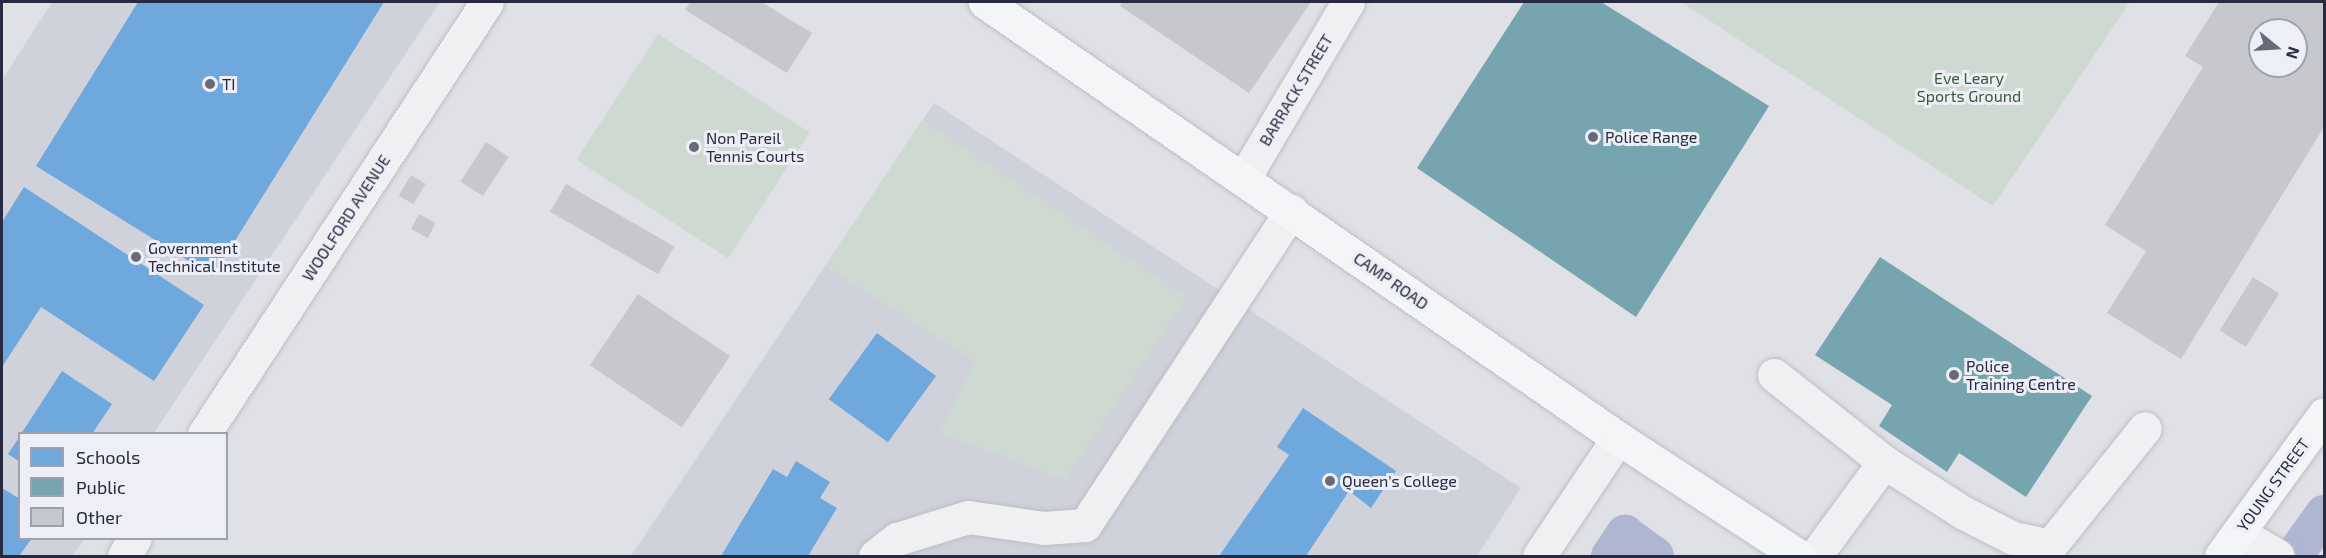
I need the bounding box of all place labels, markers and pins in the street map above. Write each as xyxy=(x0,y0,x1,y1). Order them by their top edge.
place label: TI xyxy=(222,74,235,94)
marker: TI xyxy=(203,77,217,91)
place label: Police Range xyxy=(1605,127,1697,147)
place label: Non Pareil Tennis Courts xyxy=(706,128,804,166)
marker: Police Range xyxy=(1586,130,1600,144)
marker: Non Pareil Tennis Courts xyxy=(687,140,701,154)
place label: Government Technical Institute xyxy=(148,238,281,276)
marker: Government Technical Institute xyxy=(129,250,143,264)
place label: Police Training Centre xyxy=(1966,356,2076,394)
marker: Police Training Centre xyxy=(1947,368,1961,382)
place label: Queen's College xyxy=(1342,471,1457,491)
marker: Queen's College xyxy=(1323,474,1337,488)

